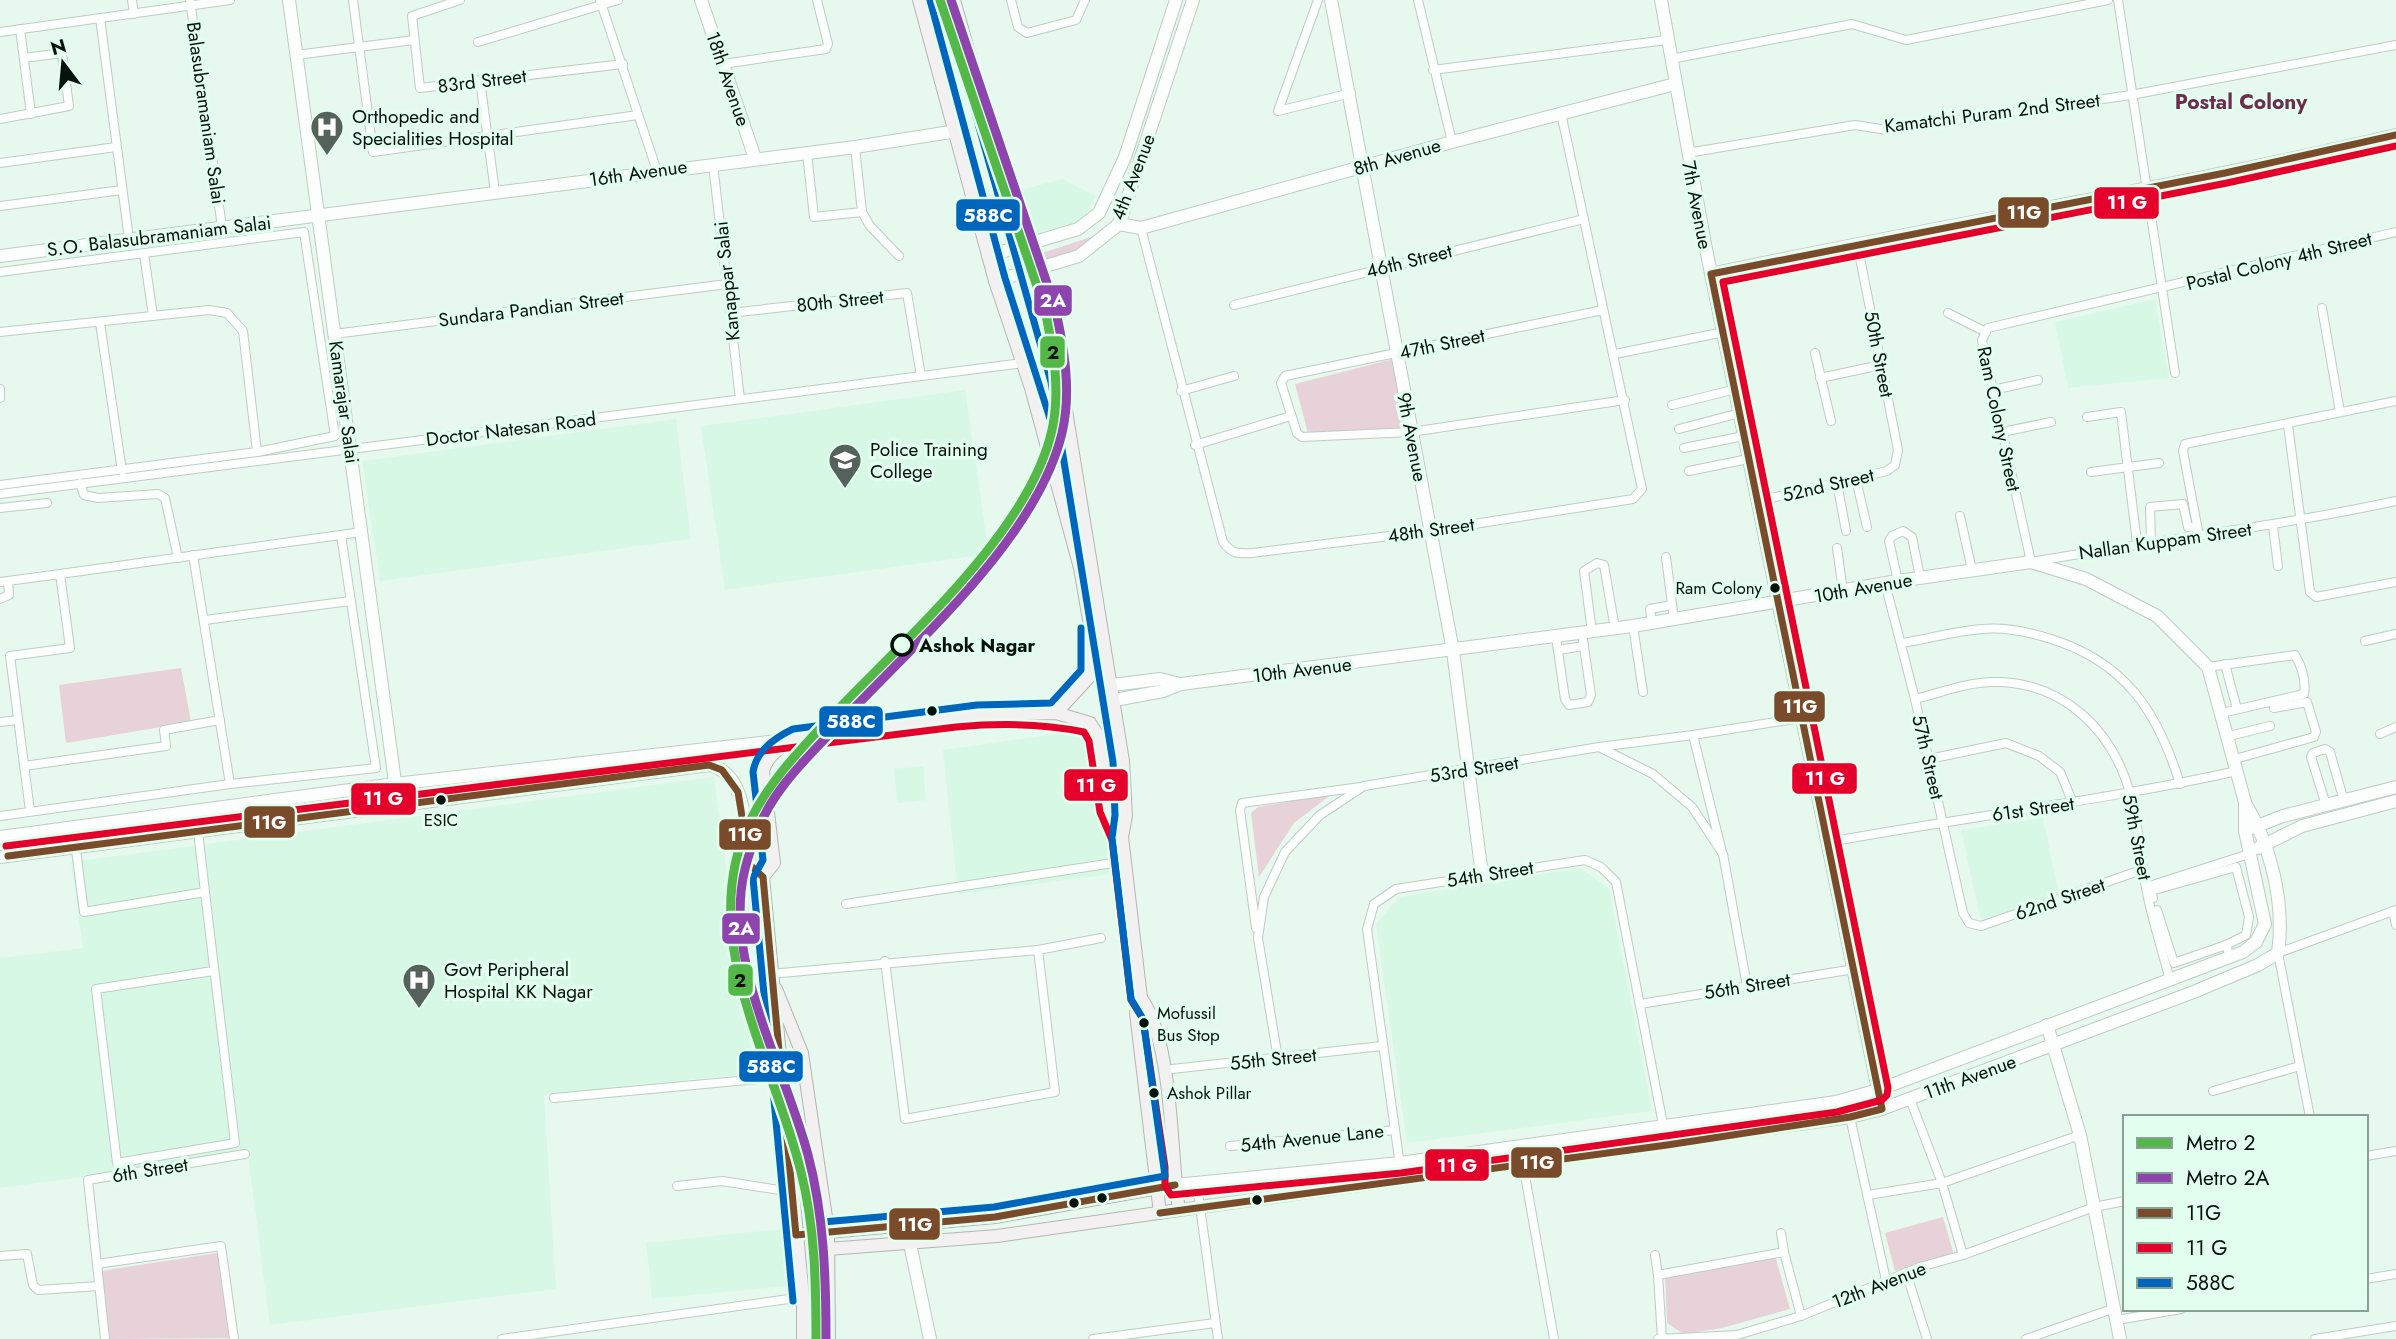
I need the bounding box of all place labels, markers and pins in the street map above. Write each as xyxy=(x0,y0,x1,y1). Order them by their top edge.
place label: Orthopedic and Specialities Hospital xyxy=(352,103,514,152)
hospital icon: Orthopedic and Specialities Hospital xyxy=(308,108,346,157)
place label: Police Training College xyxy=(870,436,988,485)
school or university icon: Police Training College xyxy=(826,441,864,490)
place label: Ram Colony xyxy=(1676,576,1763,600)
marker: Ram Colony xyxy=(1768,581,1782,595)
place label: Ashok Nagar xyxy=(918,632,1035,659)
marker: Ashok Nagar xyxy=(891,634,913,656)
unlabelled marker xyxy=(925,704,939,718)
marker: ESIC xyxy=(434,793,448,807)
place label: ESIC xyxy=(424,808,458,832)
place label: Govt Peripheral Hospital KK Nagar xyxy=(444,956,593,1005)
hospital icon: Govt Peripheral Hospital KK Nagar xyxy=(400,961,438,1010)
place label: Mofussil Bus Stop xyxy=(1157,1001,1220,1047)
marker: Mofussil Bus Stop xyxy=(1137,1016,1151,1030)
place label: Ashok Pillar xyxy=(1167,1081,1252,1105)
marker: Ashok Pillar xyxy=(1147,1086,1161,1100)
unlabelled marker xyxy=(1095,1191,1109,1205)
unlabelled marker xyxy=(1250,1193,1264,1207)
unlabelled marker xyxy=(1067,1196,1081,1210)

